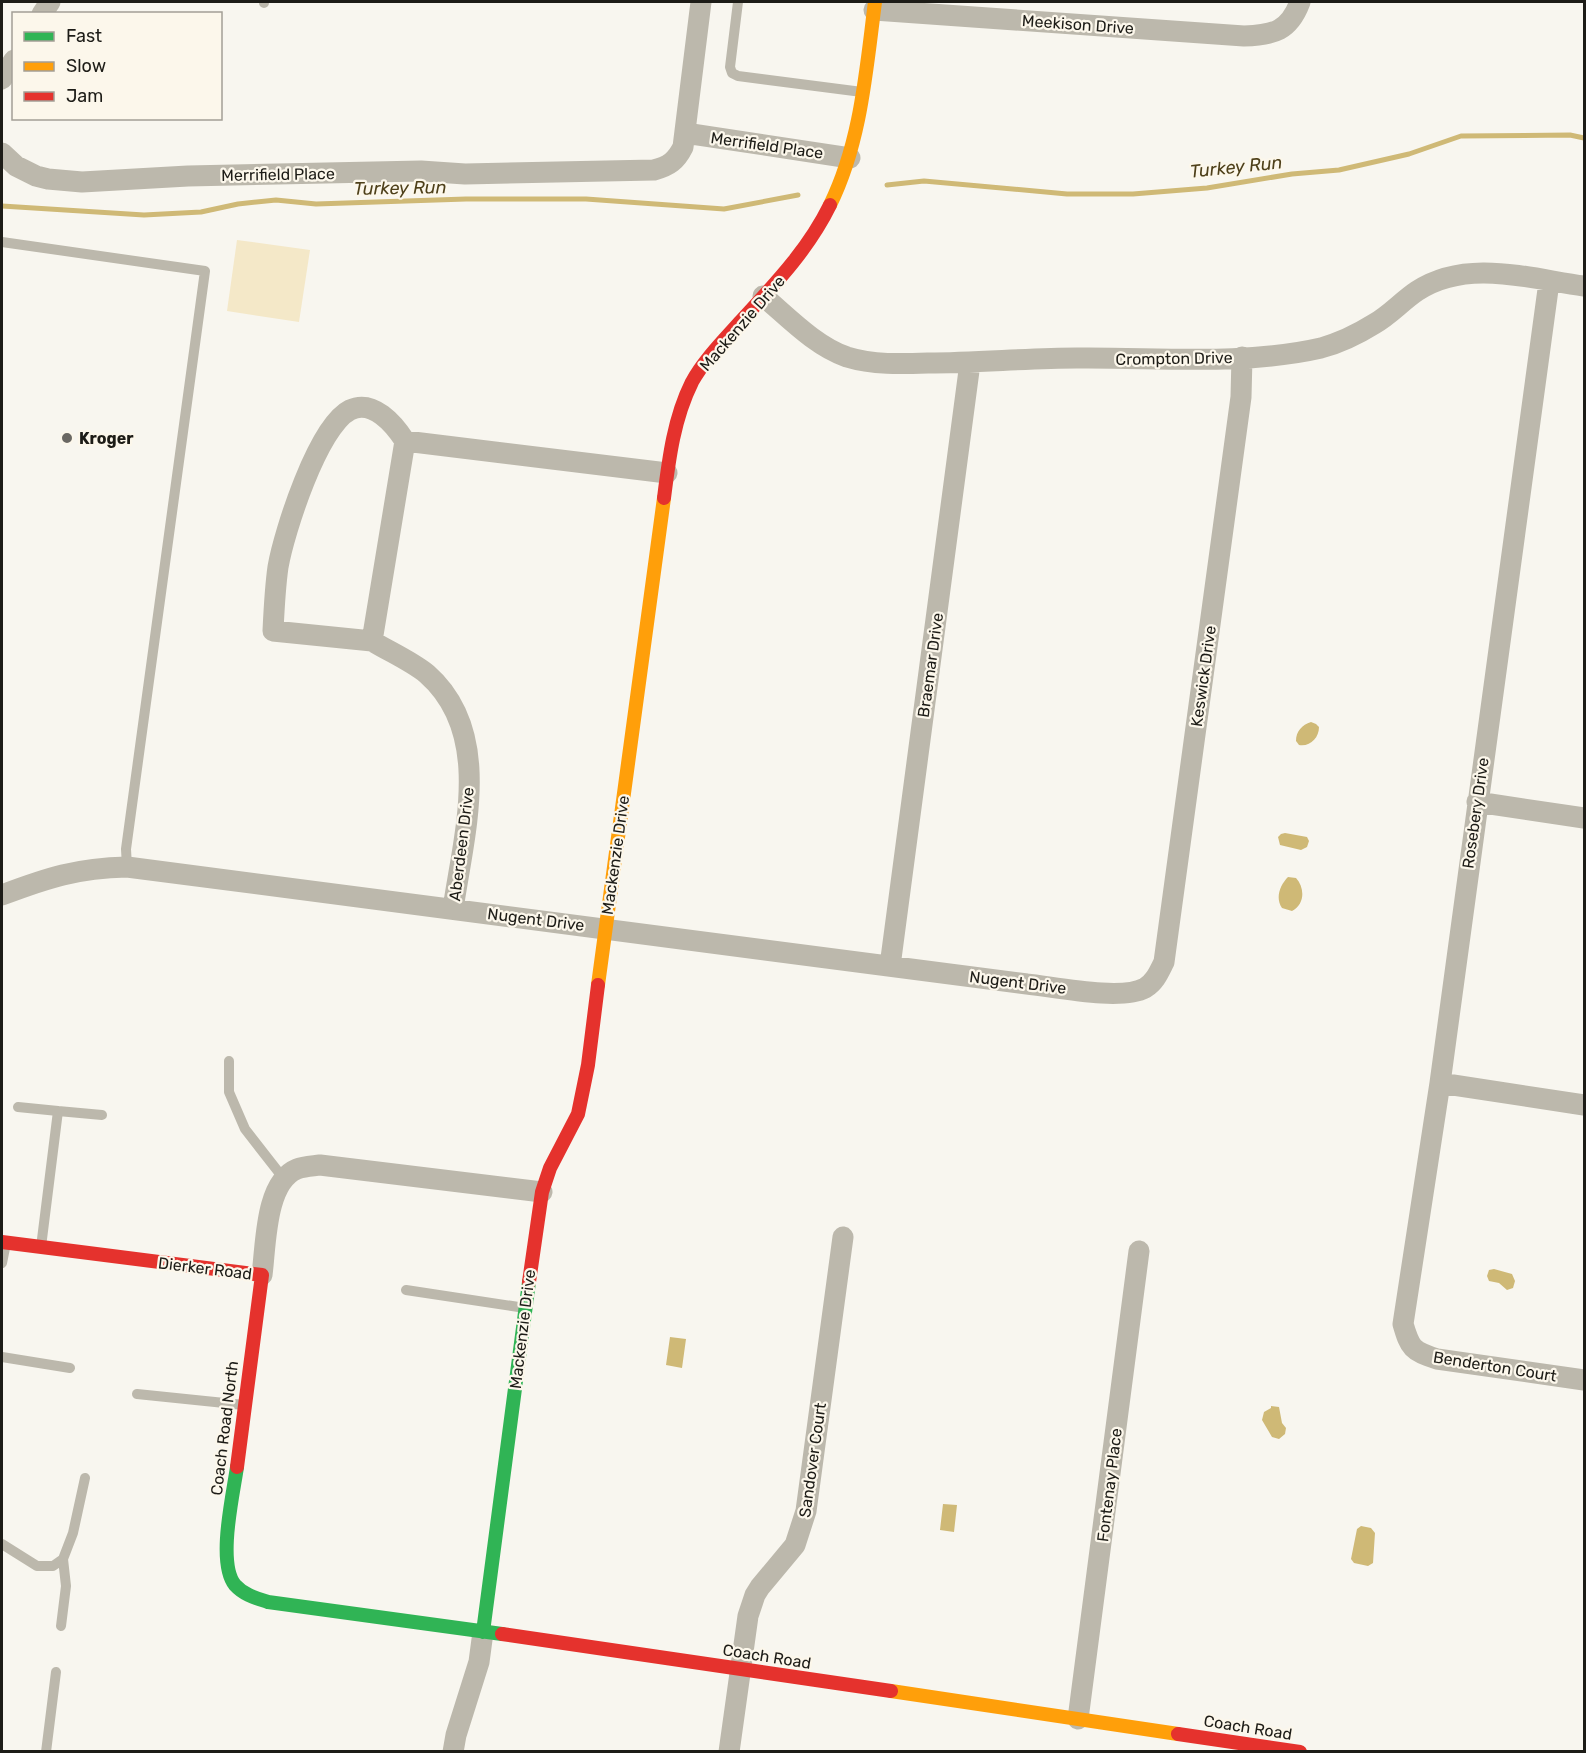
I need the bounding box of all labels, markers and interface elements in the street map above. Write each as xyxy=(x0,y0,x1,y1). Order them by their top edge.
street label: Meekison Drive xyxy=(1021,11,1135,38)
legend xyxy=(12,12,222,120)
text: Fast xyxy=(66,25,102,47)
text: Slow xyxy=(66,55,106,77)
text: Jam xyxy=(66,85,103,107)
street label: Merrifield Place xyxy=(709,128,825,163)
water label: Turkey Run xyxy=(1189,151,1283,183)
street label: Merrifield Place xyxy=(221,164,335,185)
water label: Turkey Run xyxy=(353,176,447,200)
street label: Mackenzie Drive xyxy=(696,272,789,375)
street label: Crompton Drive xyxy=(1115,348,1233,369)
place label: Kroger xyxy=(79,429,134,448)
marker: Kroger xyxy=(60,431,74,445)
street label: Braemar Drive xyxy=(914,611,947,719)
street label: Keswick Drive xyxy=(1187,624,1220,728)
street label: Rosebery Drive xyxy=(1458,756,1493,870)
street label: Aberdeen Drive xyxy=(445,786,478,902)
street label: Mackenzie Drive xyxy=(598,794,633,916)
street label: Nugent Drive xyxy=(486,904,586,935)
street label: Nugent Drive xyxy=(968,967,1068,998)
street label: Dierker Road xyxy=(157,1253,253,1284)
street label: Mackenzie Drive xyxy=(506,1268,539,1390)
street label: Benderton Court xyxy=(1432,1347,1558,1386)
street label: Coach Road North xyxy=(207,1360,242,1496)
street label: Sandover Court xyxy=(795,1401,830,1519)
street label: Fontenay Place xyxy=(1093,1427,1126,1543)
street label: Coach Road xyxy=(721,1640,812,1673)
street label: Coach Road xyxy=(1202,1711,1293,1744)

